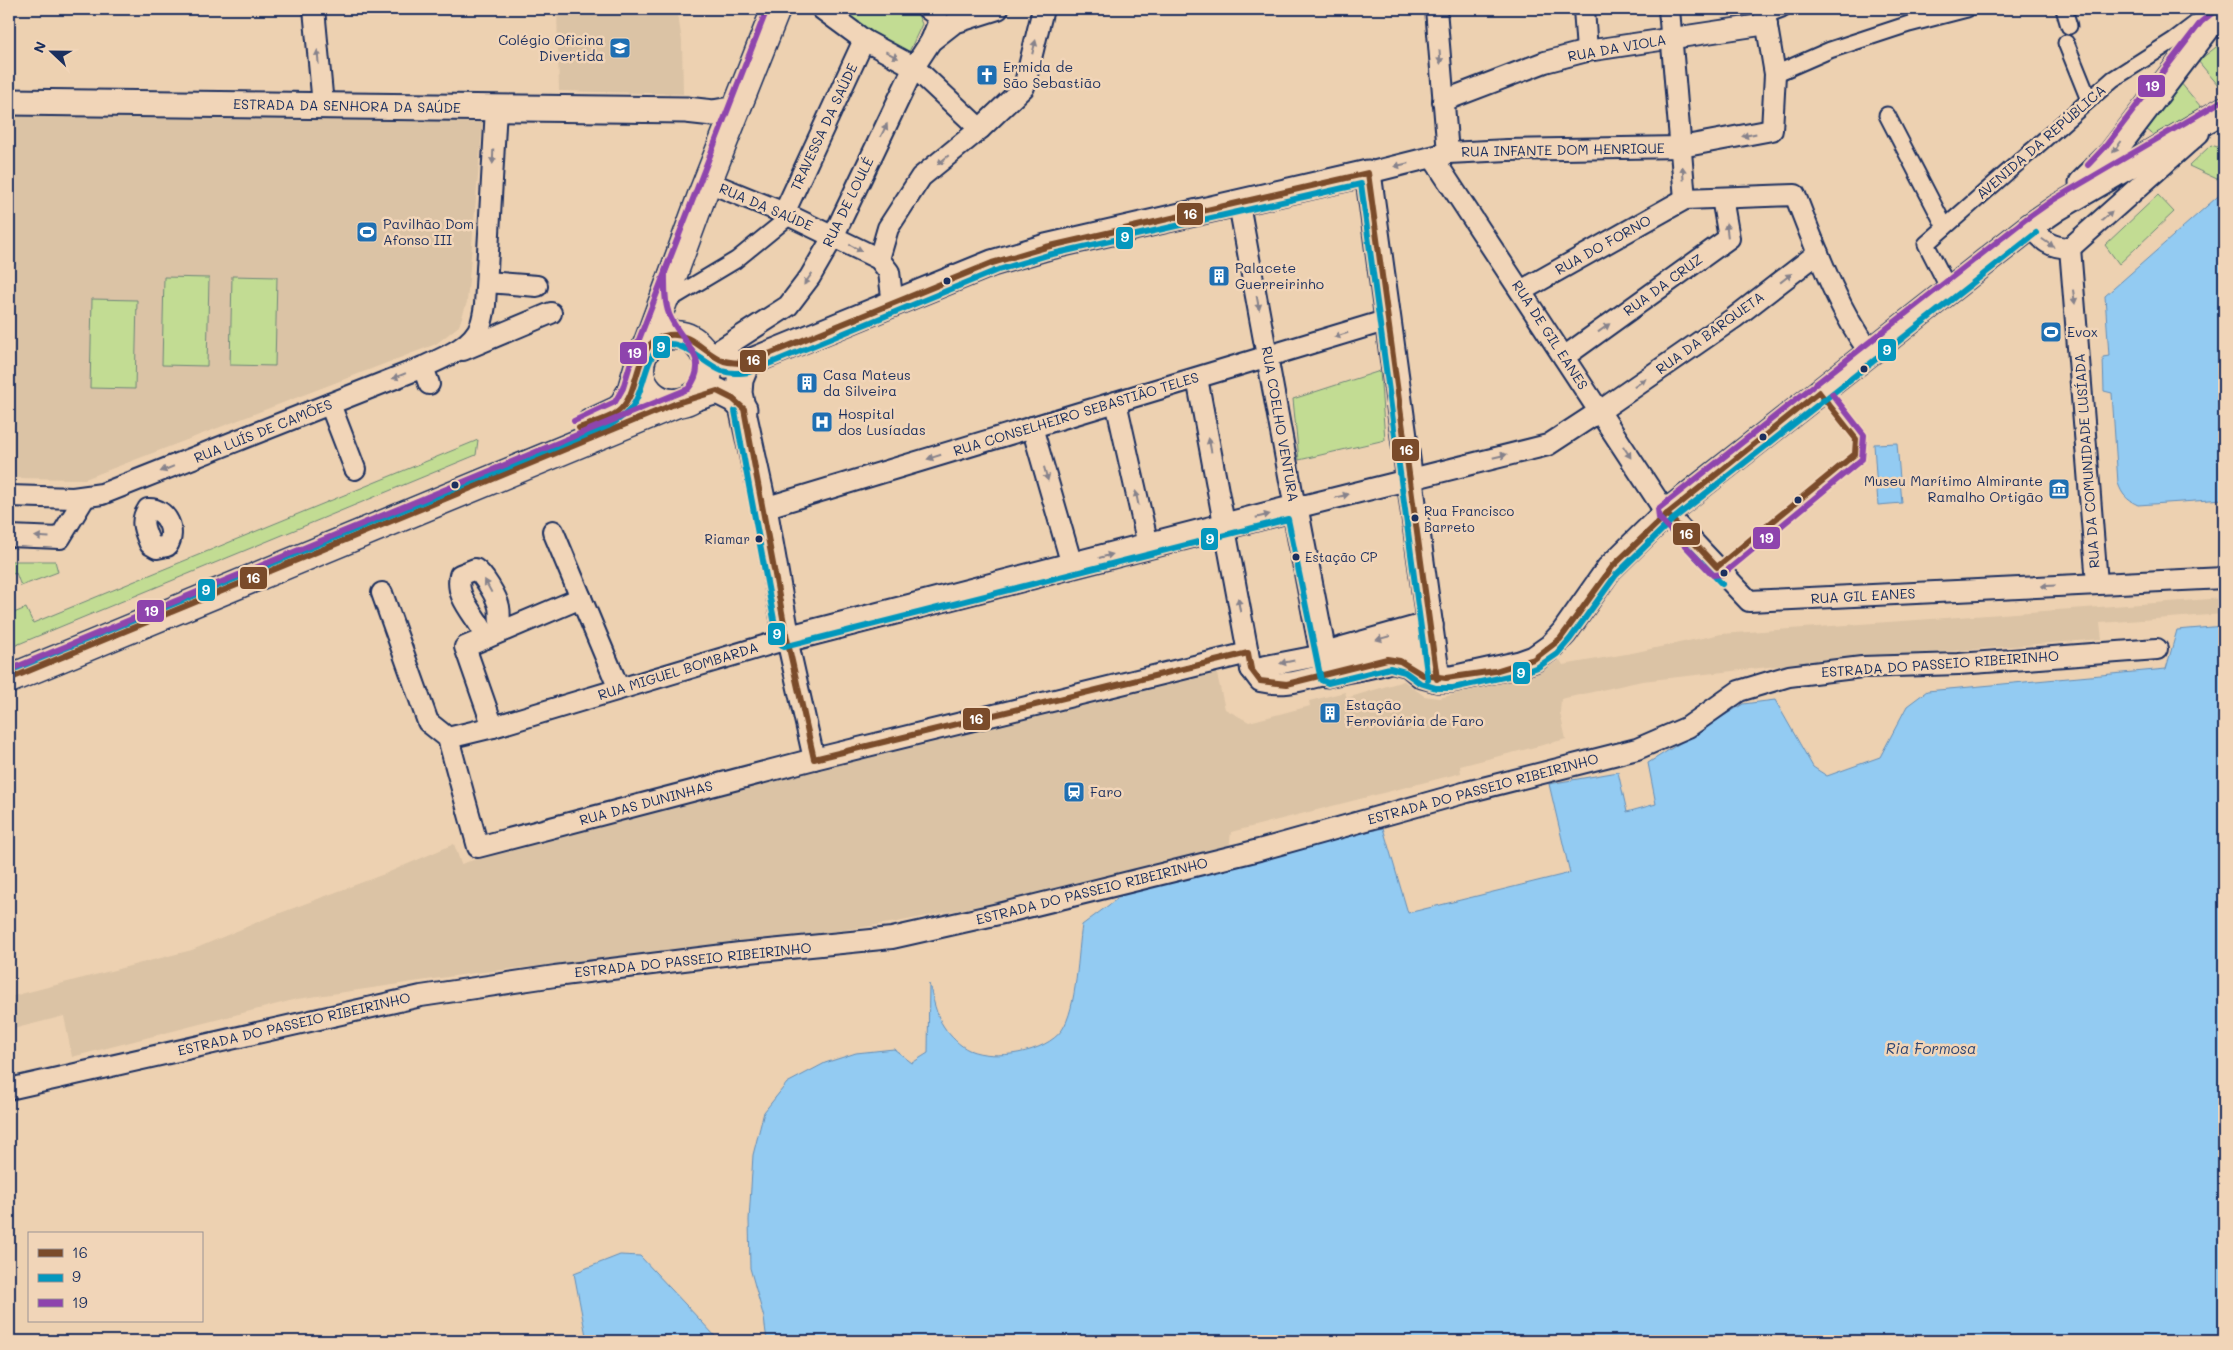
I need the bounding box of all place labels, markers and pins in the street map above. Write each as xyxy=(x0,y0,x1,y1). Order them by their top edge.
place label: Colégio Oficina Divertida xyxy=(498,30,604,65)
school or university icon: Colégio Oficina Divertida xyxy=(608,36,632,60)
place label: Ermida de São Sebastião xyxy=(1003,57,1101,92)
church icon: Ermida de São Sebastião xyxy=(975,63,999,87)
place label: Pavilhão Dom Afonso III xyxy=(383,214,474,249)
sports icon: Pavilhão Dom Afonso III xyxy=(355,220,379,244)
place label: Palacete Guerreirinho xyxy=(1235,258,1324,293)
building icon: Palacete Guerreirinho xyxy=(1207,264,1231,288)
unlabelled marker xyxy=(942,276,952,286)
sports icon: Evox xyxy=(2039,320,2063,344)
place label: Evox xyxy=(2067,322,2098,341)
unlabelled marker xyxy=(1859,364,1869,374)
place label: Casa Mateus da Silveira xyxy=(823,365,911,400)
building icon: Casa Mateus da Silveira xyxy=(795,371,819,395)
place label: Hospital dos Lusíadas xyxy=(838,404,926,439)
hospital icon: Hospital dos Lusíadas xyxy=(810,410,834,434)
unlabelled marker xyxy=(1758,432,1768,442)
place label: Museu Marítimo Almirante Ramalho Ortigão xyxy=(1864,471,2043,506)
museum icon: Museu Marítimo Almirante Ramalho Ortigão xyxy=(2047,477,2071,501)
unlabelled marker xyxy=(450,480,460,490)
unlabelled marker xyxy=(1793,495,1803,505)
place label: Rua Francisco Barreto xyxy=(1424,502,1514,535)
marker: Rua Francisco Barreto xyxy=(1410,513,1420,523)
place label: Riamar xyxy=(705,530,750,547)
marker: Riamar xyxy=(754,534,764,544)
place label: Estação CP xyxy=(1305,548,1377,565)
marker: Estação CP xyxy=(1291,552,1301,562)
unlabelled marker xyxy=(1719,568,1729,578)
place label: Estação Ferroviária de Faro xyxy=(1346,695,1484,730)
building icon: Estação Ferroviária de Faro xyxy=(1318,701,1342,725)
station icon: Faro xyxy=(1062,780,1086,804)
place label: Faro xyxy=(1090,782,1122,801)

